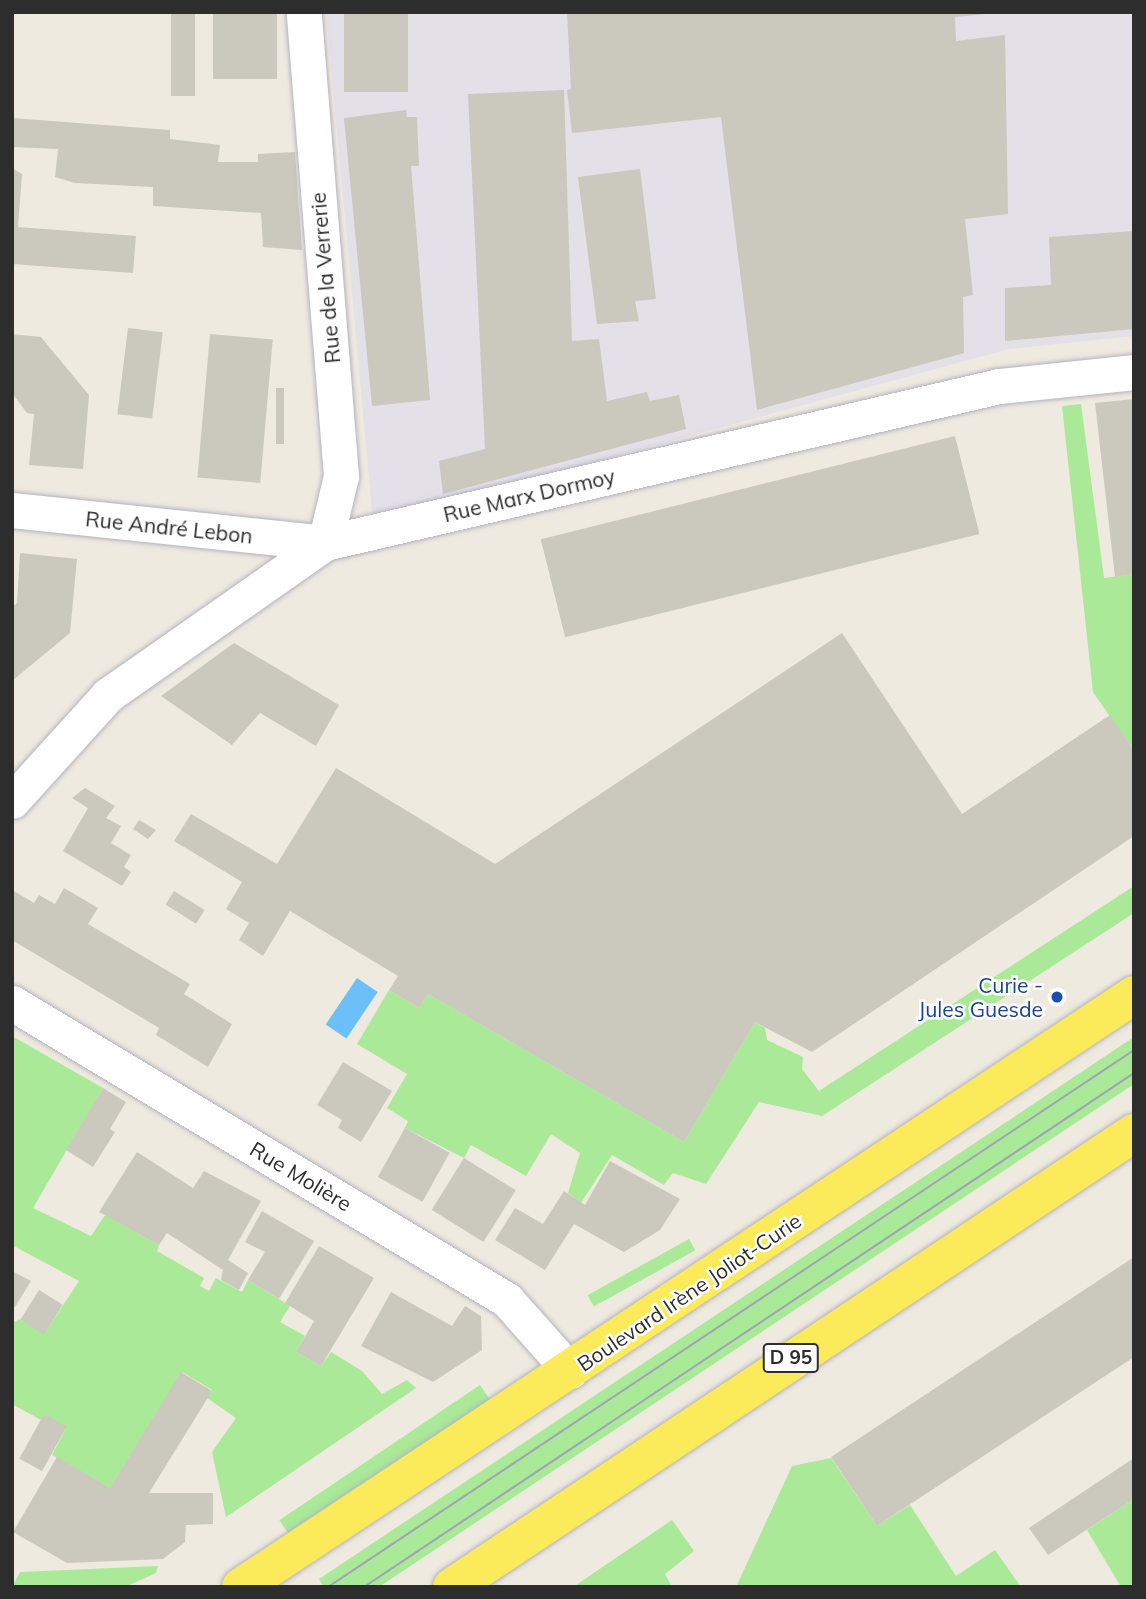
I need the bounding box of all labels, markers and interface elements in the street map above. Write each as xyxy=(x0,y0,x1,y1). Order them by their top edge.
street label: Rue de la Verrerie xyxy=(305,191,345,365)
street label: Rue Marx Dormoy xyxy=(441,463,617,527)
street label: Rue André Lebon xyxy=(84,506,254,548)
place label: Curie - Jules Guesde xyxy=(918,972,1043,1022)
marker: Curie - Jules Guesde xyxy=(1049,989,1065,1005)
street label: Rue Molière xyxy=(246,1136,356,1216)
street label: Boulevard Irène Joliot-Curie xyxy=(572,1208,806,1376)
road number: D 95 xyxy=(761,1342,821,1374)

